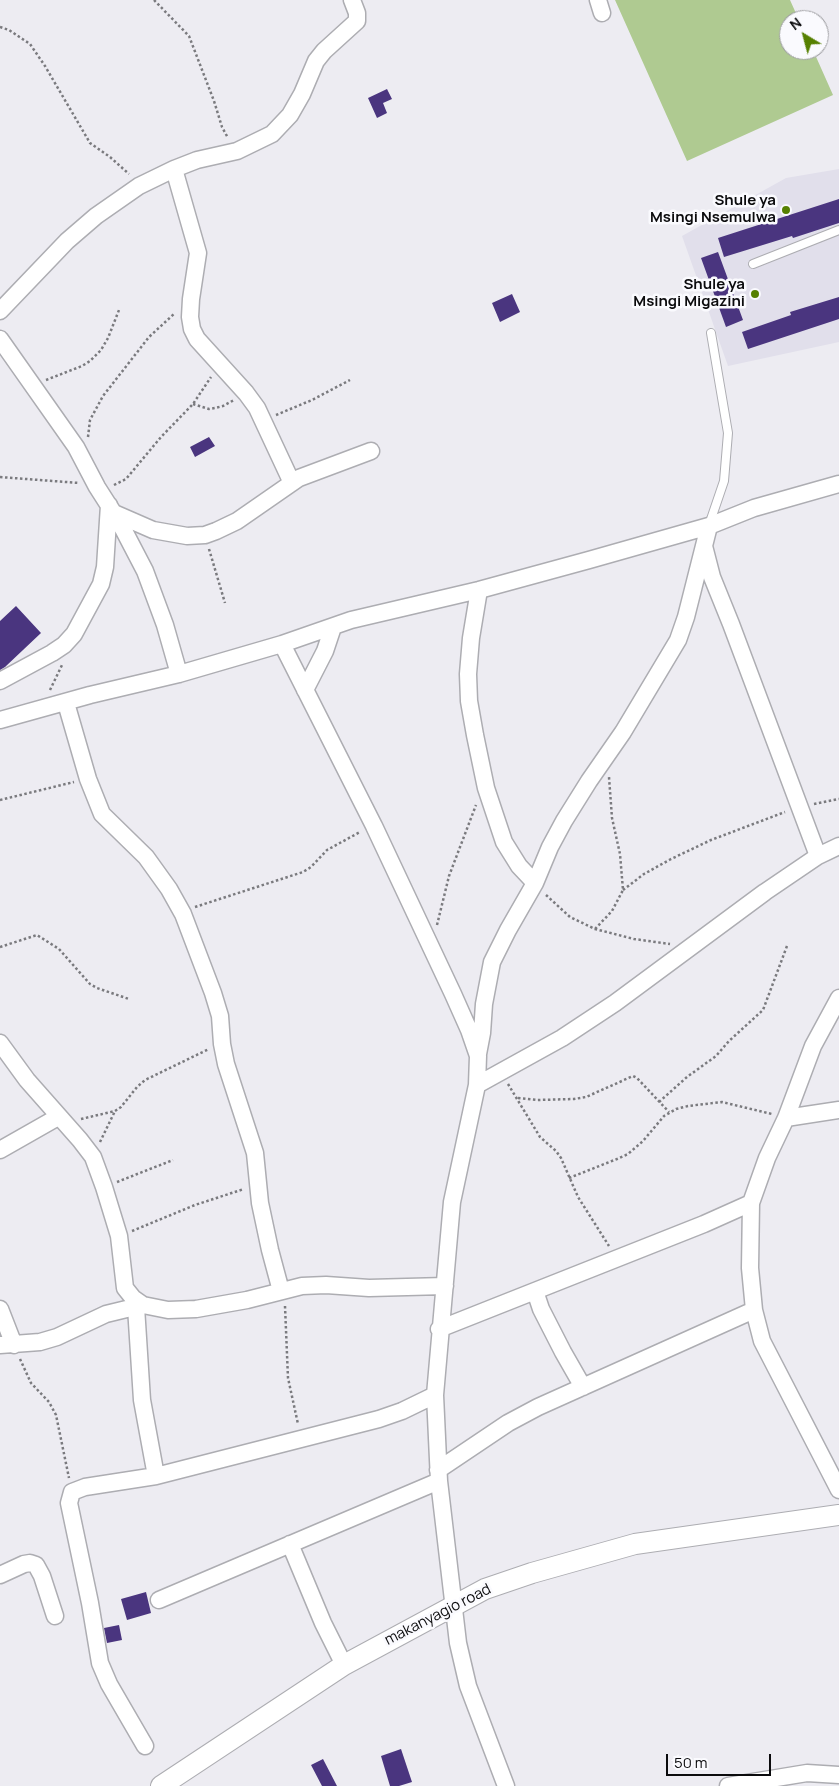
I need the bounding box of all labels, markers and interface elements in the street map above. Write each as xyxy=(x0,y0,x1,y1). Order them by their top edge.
north arrow xyxy=(779,10,829,60)
text: N xyxy=(786,13,805,34)
place label: Shule ya Msingi Nsemulwa xyxy=(650,192,776,227)
marker: Shule ya Msingi Nsemulwa xyxy=(780,204,792,216)
place label: Shule ya Msingi Migazini xyxy=(633,276,745,311)
marker: Shule ya Msingi Migazini xyxy=(749,288,761,300)
street label: makanyagio road xyxy=(382,1580,494,1650)
scale bar xyxy=(669,1744,774,1776)
text: 50 m xyxy=(674,1752,708,1773)

